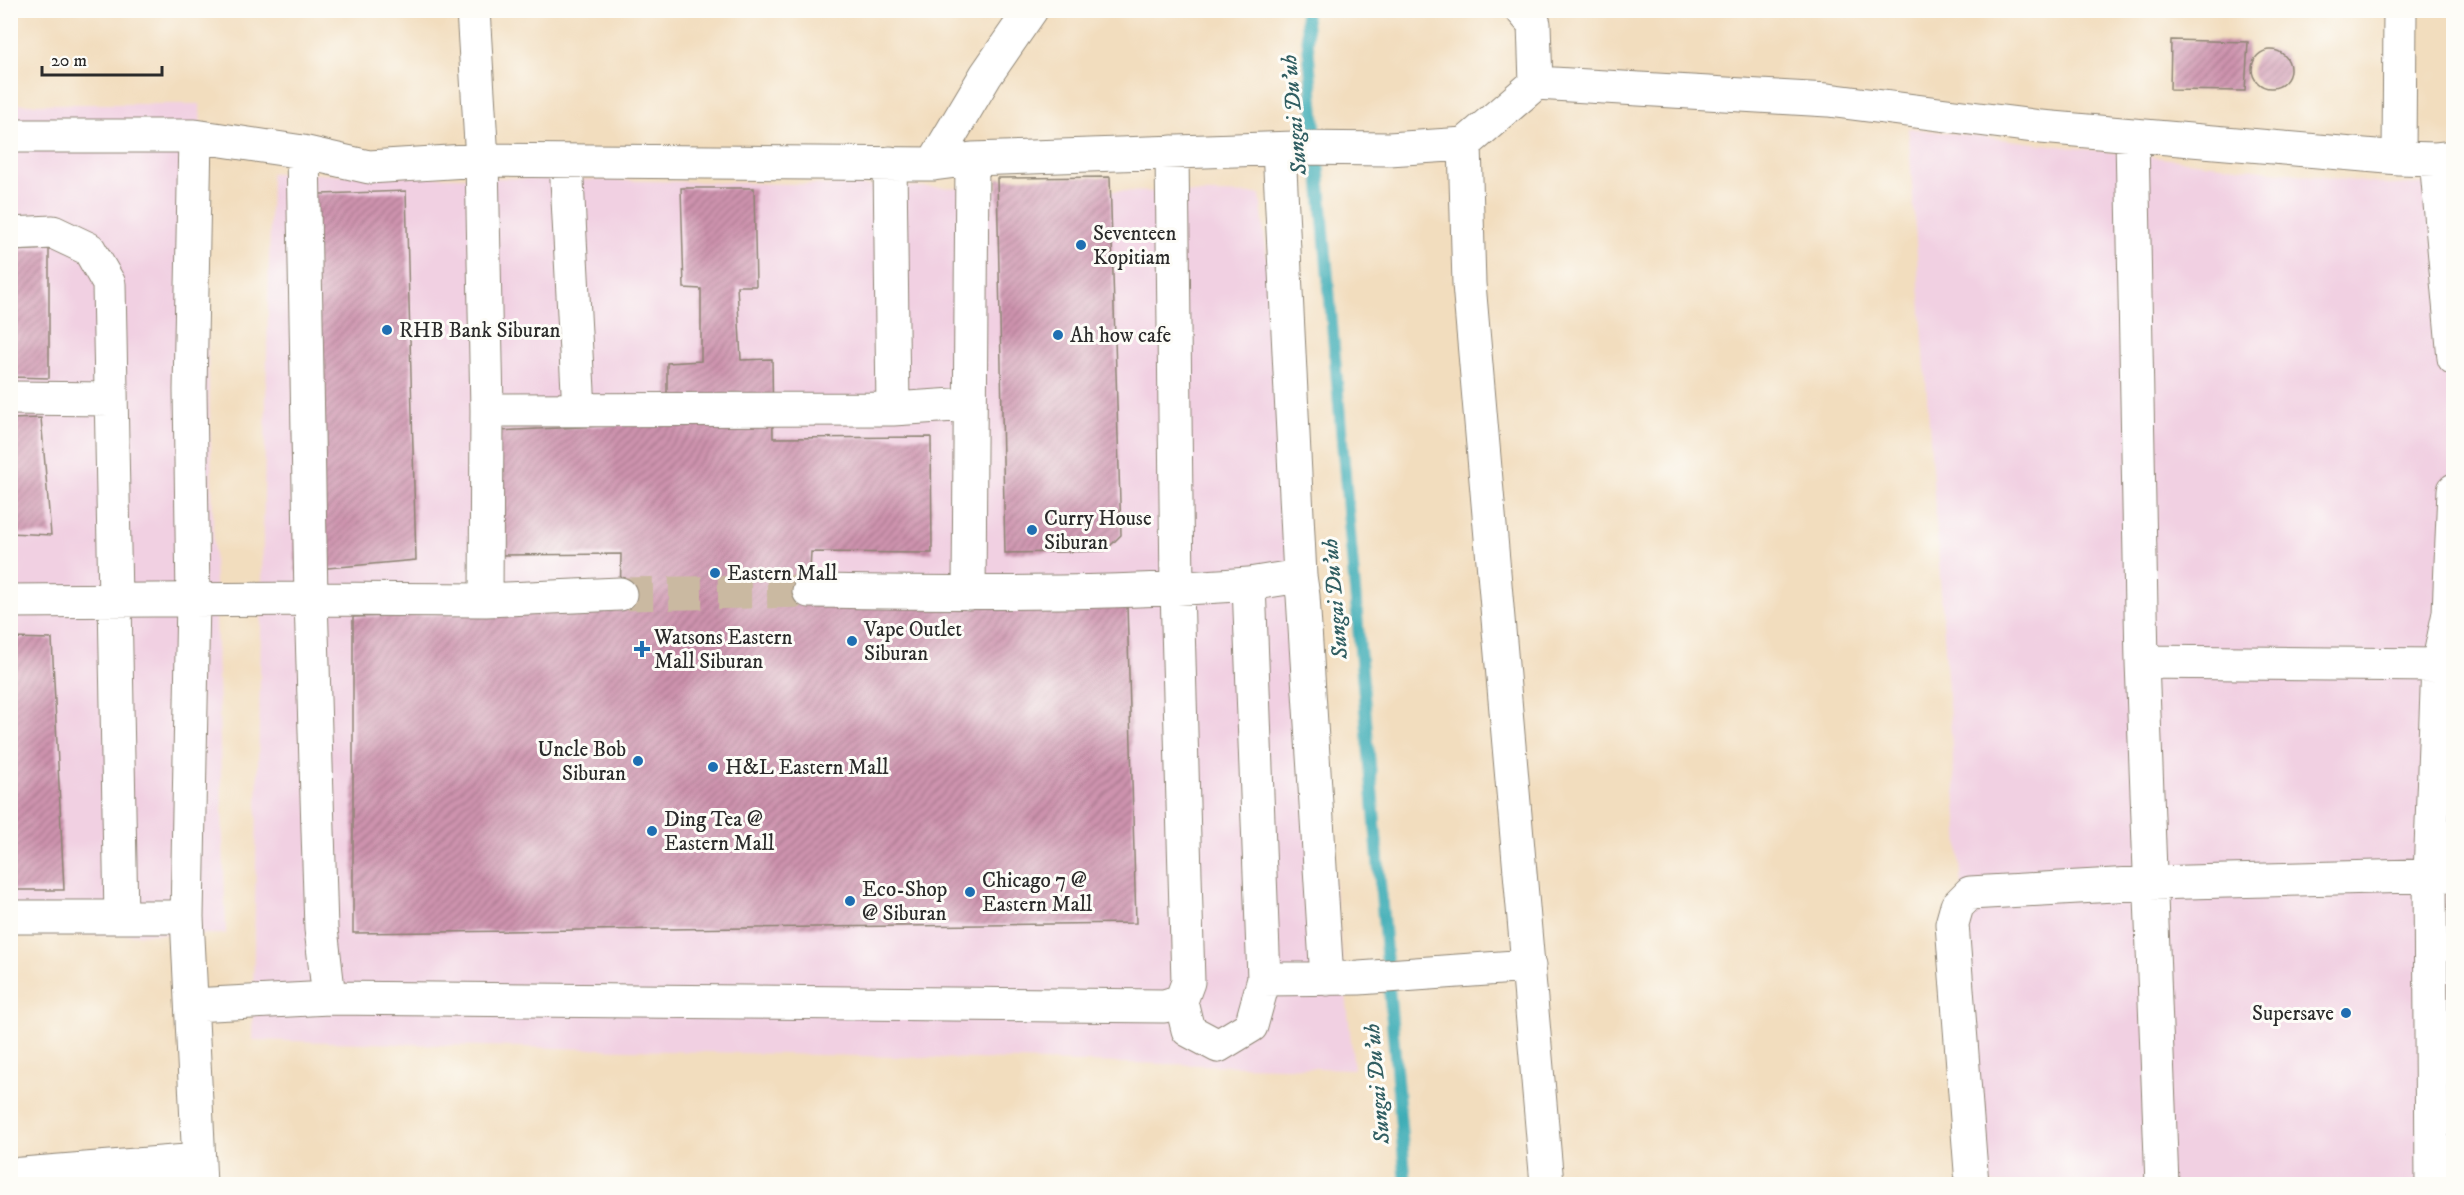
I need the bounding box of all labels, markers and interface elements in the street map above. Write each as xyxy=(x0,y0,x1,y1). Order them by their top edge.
scale bar xyxy=(42,39,162,77)
text: 20 m xyxy=(51,50,87,72)
water label: Sungai Du'uh xyxy=(1276,53,1313,177)
place label: Seventeen Kopitiam xyxy=(1093,221,1177,271)
marker: Seventeen Kopitiam xyxy=(1074,238,1088,252)
place label: RHB Bank Siburan xyxy=(399,318,561,344)
marker: RHB Bank Siburan xyxy=(380,323,394,337)
place label: Ah how cafe xyxy=(1070,323,1172,349)
marker: Ah how cafe xyxy=(1051,328,1065,342)
place label: Curry House Siburan xyxy=(1044,506,1152,556)
marker: Curry House Siburan xyxy=(1025,523,1039,537)
water label: Sungai Du'uh xyxy=(1317,537,1354,661)
place label: Eastern Mall xyxy=(727,561,838,587)
marker: Eastern Mall xyxy=(708,566,722,580)
place label: Vape Outlet Siburan xyxy=(863,617,962,667)
place label: Watsons Eastern Mall Siburan xyxy=(653,625,792,675)
marker: Vape Outlet Siburan xyxy=(845,634,859,648)
marker: Watsons Eastern Mall Siburan xyxy=(635,642,649,656)
place label: Uncle Bob Siburan xyxy=(538,737,626,787)
marker: Uncle Bob Siburan xyxy=(631,754,645,768)
place label: H&L Eastern Mall xyxy=(725,755,889,781)
marker: H&L Eastern Mall xyxy=(706,760,720,774)
place label: Ding Tea @ Eastern Mall xyxy=(664,807,775,857)
marker: Ding Tea @ Eastern Mall xyxy=(645,824,659,838)
place label: Chicago 7 @ Eastern Mall xyxy=(982,868,1093,918)
place label: Eco-Shop @ Siburan xyxy=(862,877,947,927)
marker: Chicago 7 @ Eastern Mall xyxy=(963,885,977,899)
marker: Eco-Shop @ Siburan xyxy=(843,894,857,908)
place label: Supersave xyxy=(2252,1001,2334,1027)
marker: Supersave xyxy=(2339,1006,2353,1020)
water label: Sungai Du'uh xyxy=(1359,1022,1396,1146)

